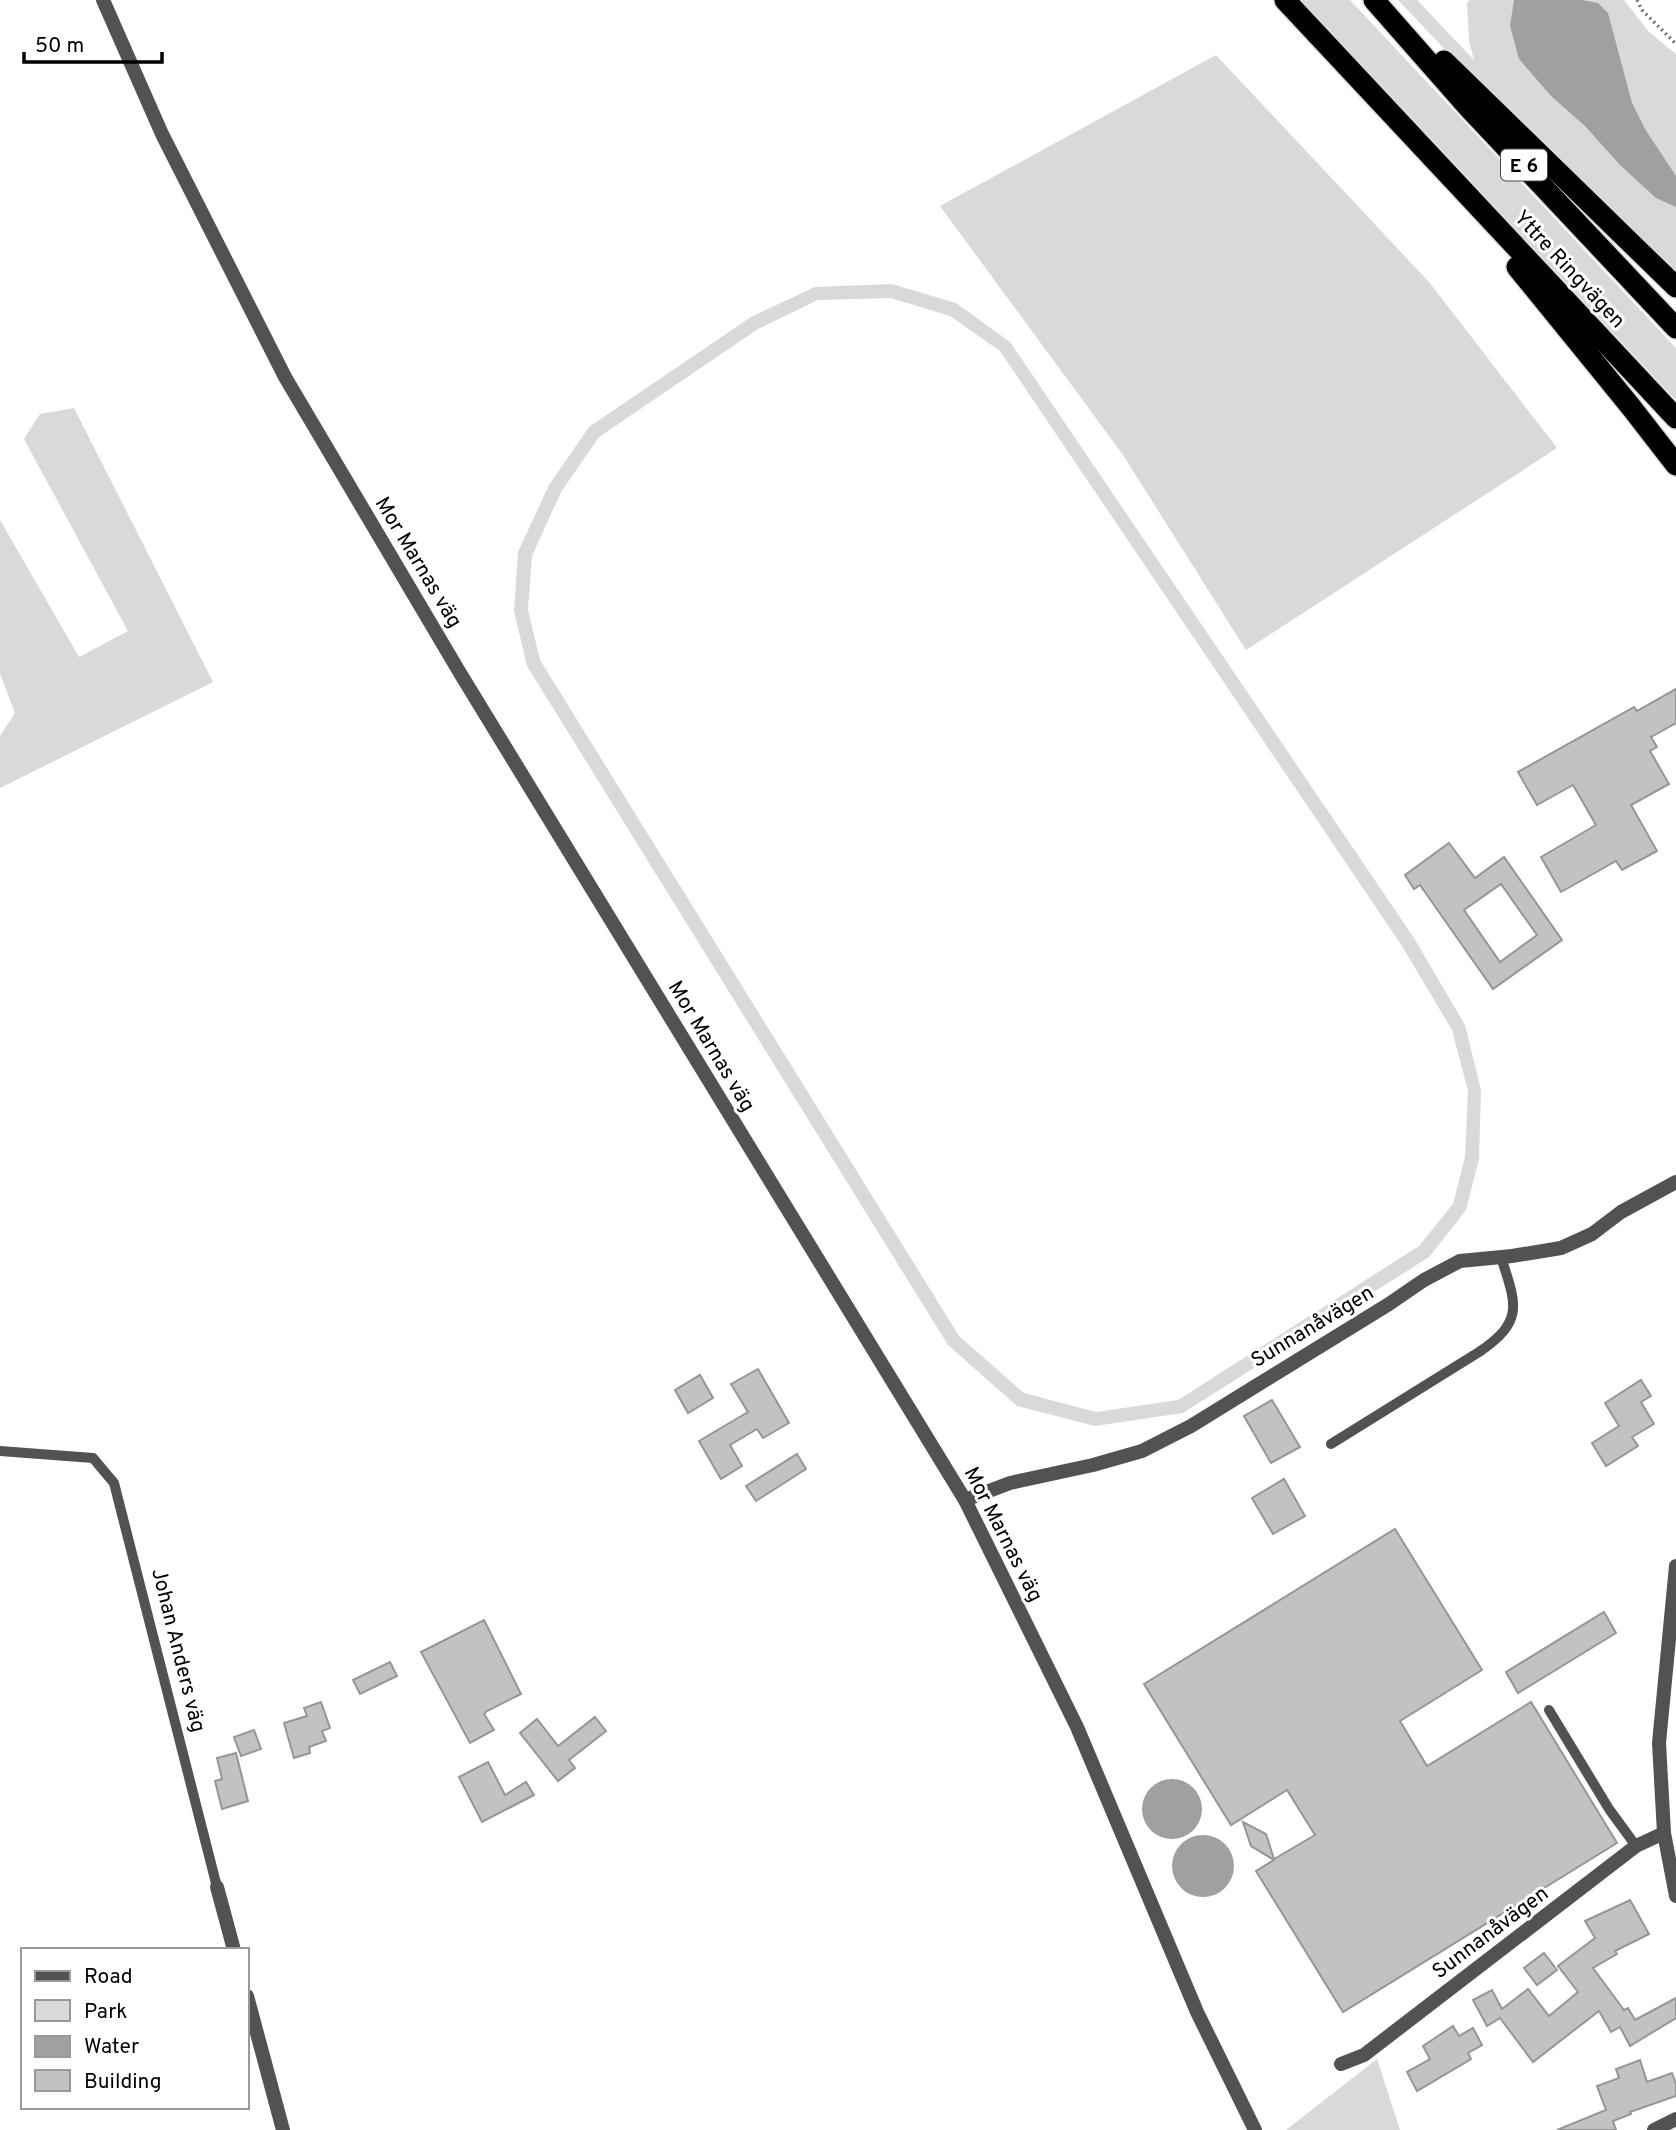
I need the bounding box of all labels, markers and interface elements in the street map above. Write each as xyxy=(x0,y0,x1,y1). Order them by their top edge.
scale bar xyxy=(24,21,163,65)
text: 50 m xyxy=(35,33,84,60)
road number: E 6 xyxy=(1501,150,1547,181)
street label: Yttre Ringvägen xyxy=(1507,205,1631,335)
street label: Mor Marnas väg xyxy=(368,492,467,633)
street label: Mor Marnas väg xyxy=(661,976,760,1117)
street label: Sunnanåvägen xyxy=(1246,1280,1379,1375)
street label: Mor Marnas väg xyxy=(957,1463,1048,1607)
street label: Johan Anders väg xyxy=(144,1566,211,1735)
street label: Sunnanåvägen xyxy=(1427,1881,1554,1986)
legend xyxy=(21,1948,248,2109)
text: Road xyxy=(84,1964,133,1991)
text: Park xyxy=(84,1999,127,2026)
text: Water xyxy=(84,2034,139,2061)
text: Building xyxy=(84,2069,162,2096)

